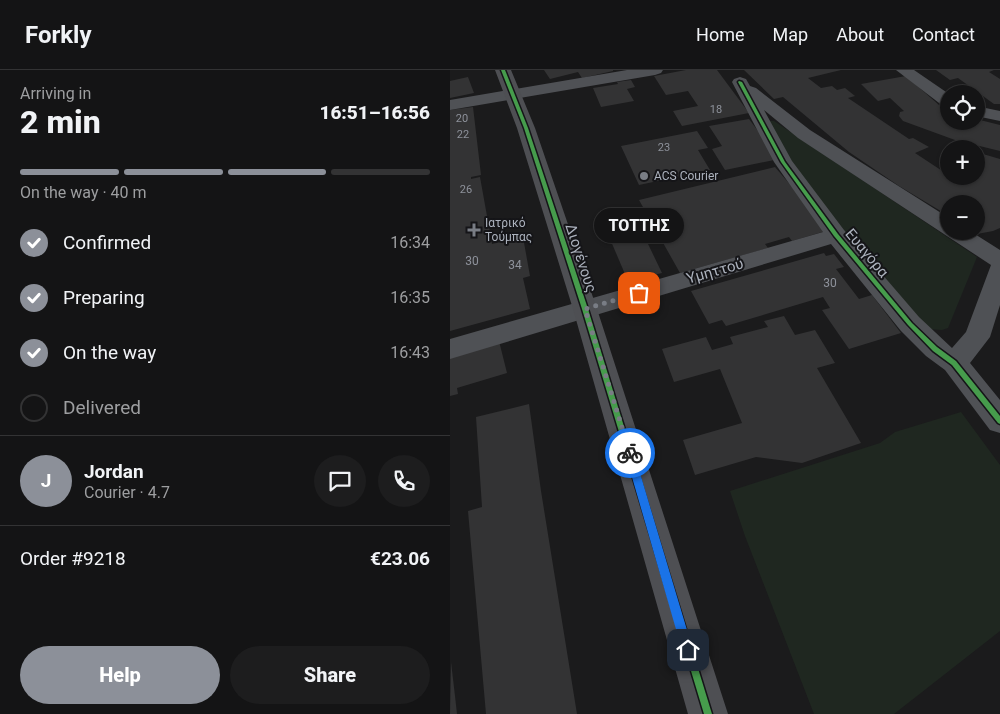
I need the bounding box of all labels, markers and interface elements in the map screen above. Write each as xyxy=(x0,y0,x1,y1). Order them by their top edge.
text: Forkly xyxy=(25,21,92,49)
text: Home xyxy=(696,24,745,45)
text: Map xyxy=(773,24,808,45)
text: About xyxy=(836,24,884,45)
text: Contact xyxy=(912,24,975,45)
text: Arriving in xyxy=(20,84,91,103)
map controls xyxy=(940,85,985,240)
button: locate xyxy=(940,85,985,130)
text: 16:51–16:56 xyxy=(319,101,430,124)
text: 2 min xyxy=(20,103,101,141)
house number: 18 xyxy=(710,103,722,116)
house number: 20 xyxy=(456,112,468,125)
house number: 22 xyxy=(457,128,469,141)
button: + xyxy=(940,140,985,185)
house number: 23 xyxy=(658,141,670,154)
place label: ACS Courier xyxy=(654,169,718,183)
marker: ACS Courier xyxy=(638,170,650,182)
text: On the way · 40 m xyxy=(20,183,147,202)
house number: 26 xyxy=(460,183,472,196)
button: − xyxy=(940,195,985,240)
callout: ΤΟΤΤΗΣ xyxy=(594,208,684,243)
place label: Ιατρικό Τούμπας xyxy=(485,216,532,244)
text: ΤΟΤΤΗΣ xyxy=(608,216,670,235)
street label: Διογένους xyxy=(561,221,601,295)
marker: Ιατρικό Τούμπας xyxy=(467,223,481,237)
street label: Ευαγόρα xyxy=(841,225,893,281)
icon: check xyxy=(20,229,48,257)
text: Confirmed xyxy=(63,231,151,254)
text: 16:34 xyxy=(390,233,430,252)
house number: 30 xyxy=(465,254,479,268)
street label: Υμηττού xyxy=(684,254,746,288)
house number: 34 xyxy=(508,258,522,272)
pin xyxy=(618,272,660,314)
house number: 30 xyxy=(823,276,837,290)
icon: bag xyxy=(625,279,653,307)
icon: check xyxy=(20,284,48,312)
text: Preparing xyxy=(63,286,145,309)
text: 16:35 xyxy=(390,288,430,307)
icon: check xyxy=(20,339,48,367)
text: On the way xyxy=(63,341,156,364)
text: 16:43 xyxy=(390,343,430,362)
text: Delivered xyxy=(63,396,141,419)
courier xyxy=(605,428,655,478)
icon: bike xyxy=(616,439,644,467)
button: chat xyxy=(314,455,366,507)
button: phone xyxy=(378,455,430,507)
text: Jordan xyxy=(84,460,144,483)
text: J xyxy=(41,469,51,492)
text: Courier · 4.7 xyxy=(84,483,170,502)
text: Order #9218 xyxy=(20,547,126,570)
text: €23.06 xyxy=(370,547,430,570)
pin xyxy=(667,629,709,671)
icon: home xyxy=(674,636,702,664)
button: Help xyxy=(20,646,220,704)
button: Share xyxy=(230,646,430,704)

